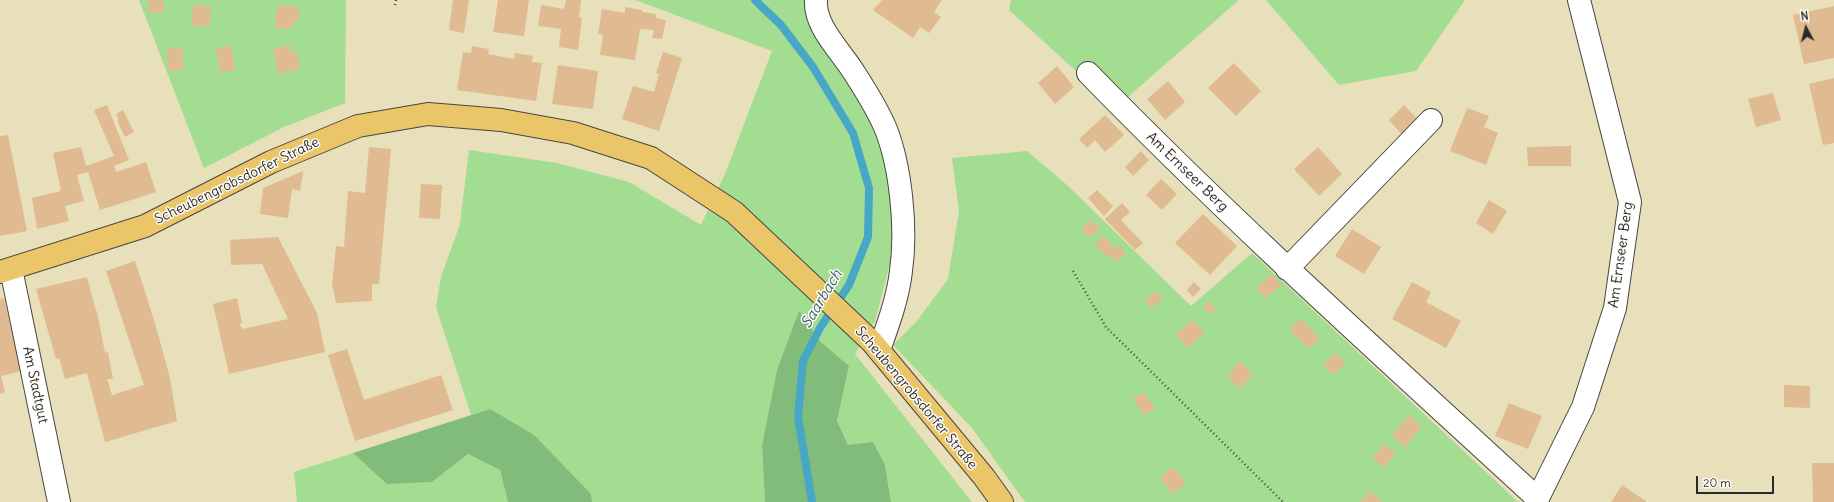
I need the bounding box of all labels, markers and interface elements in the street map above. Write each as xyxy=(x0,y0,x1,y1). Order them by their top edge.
north arrow xyxy=(1786,8,1826,48)
text: N xyxy=(1800,9,1809,24)
street label: Am Ernseer Berg xyxy=(1143,129,1231,215)
street label: Scheubengrobsdorfer Straße xyxy=(152,134,322,228)
street label: Am Ernseer Berg xyxy=(1605,201,1637,309)
water label: Saarbach xyxy=(798,267,846,331)
street label: Scheubengrobsdorfer Straße xyxy=(851,323,981,473)
street label: Am Stadtgut xyxy=(19,345,51,425)
scale bar xyxy=(1698,468,1776,494)
text: 20 m xyxy=(1703,475,1731,490)

